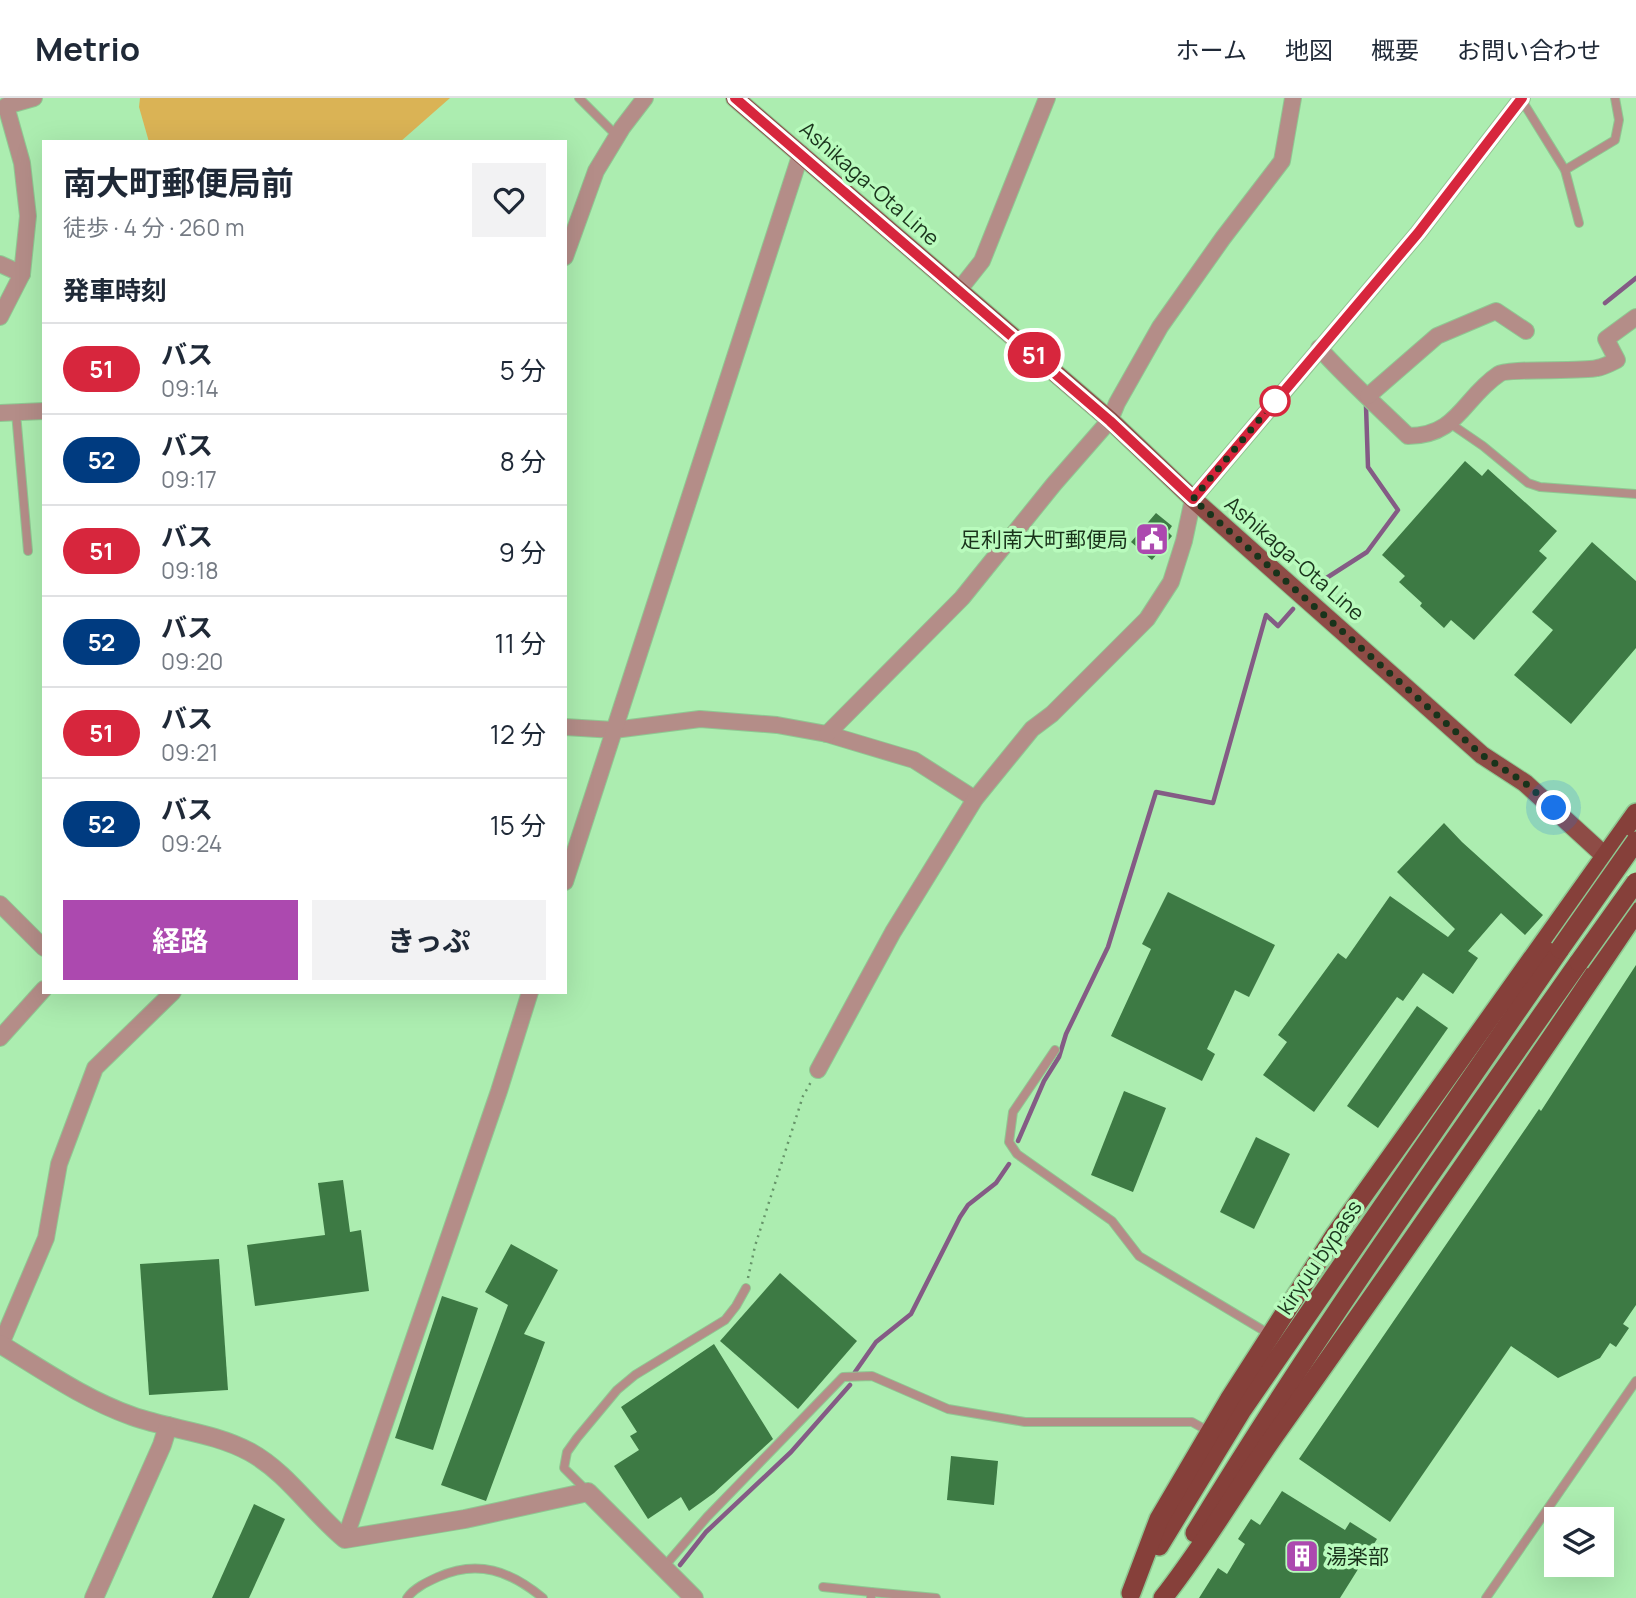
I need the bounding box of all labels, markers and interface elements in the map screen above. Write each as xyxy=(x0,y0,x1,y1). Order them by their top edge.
text: Metrio xyxy=(35,26,140,71)
text: ホーム xyxy=(1176,33,1247,66)
text: 地図 xyxy=(1285,33,1333,66)
text: 概要 xyxy=(1371,33,1419,66)
text: お問い合わせ xyxy=(1457,33,1601,66)
street label: Ashikaga-Ota Line xyxy=(794,115,946,251)
text: 南大町郵便局前 xyxy=(63,160,294,205)
button: heart xyxy=(472,163,546,237)
text: 徒歩 · 4 分 · 260 m xyxy=(63,211,245,243)
text: 発車時刻 xyxy=(63,272,167,308)
line badge: 51 xyxy=(1002,332,1066,378)
text: バス xyxy=(161,336,213,372)
text: 51 xyxy=(1022,338,1046,371)
text: 51 xyxy=(89,352,114,385)
text: 5 分 xyxy=(500,352,546,388)
text: 09:14 xyxy=(161,372,219,404)
unlabelled marker xyxy=(1260,386,1290,416)
text: バス xyxy=(161,427,213,463)
text: 52 xyxy=(88,443,115,476)
text: 8 分 xyxy=(500,443,546,479)
text: 09:17 xyxy=(161,463,217,495)
street label: Ashikaga-Ota Line xyxy=(1219,490,1371,626)
text: バス xyxy=(161,518,213,554)
public building icon: 足利南大町郵便局 xyxy=(1133,520,1171,558)
place label: 足利南大町郵便局 xyxy=(960,525,1128,553)
text: 51 xyxy=(89,534,114,567)
text: 9 分 xyxy=(499,534,546,570)
text: 09:18 xyxy=(161,554,219,586)
text: バス xyxy=(161,609,213,645)
text: 52 xyxy=(88,625,115,658)
text: 11 分 xyxy=(495,625,546,661)
text: 09:20 xyxy=(161,645,223,677)
text: バス xyxy=(161,700,213,736)
text: 51 xyxy=(89,716,114,749)
text: 12 分 xyxy=(490,716,546,752)
text: 09:21 xyxy=(161,736,218,768)
your location xyxy=(1536,790,1571,825)
text: バス xyxy=(161,791,213,827)
text: 52 xyxy=(88,807,115,840)
text: 15 分 xyxy=(490,807,546,843)
text: 09:24 xyxy=(161,827,222,859)
button: 経路 xyxy=(63,900,298,980)
button: きっぷ xyxy=(312,900,546,980)
street label: kiryuu bypass xyxy=(1270,1194,1368,1320)
map controls xyxy=(1544,1507,1614,1577)
button: layers xyxy=(1544,1507,1614,1577)
building icon: 湯楽部 xyxy=(1283,1537,1321,1575)
place label: 湯楽部 xyxy=(1326,1542,1389,1570)

